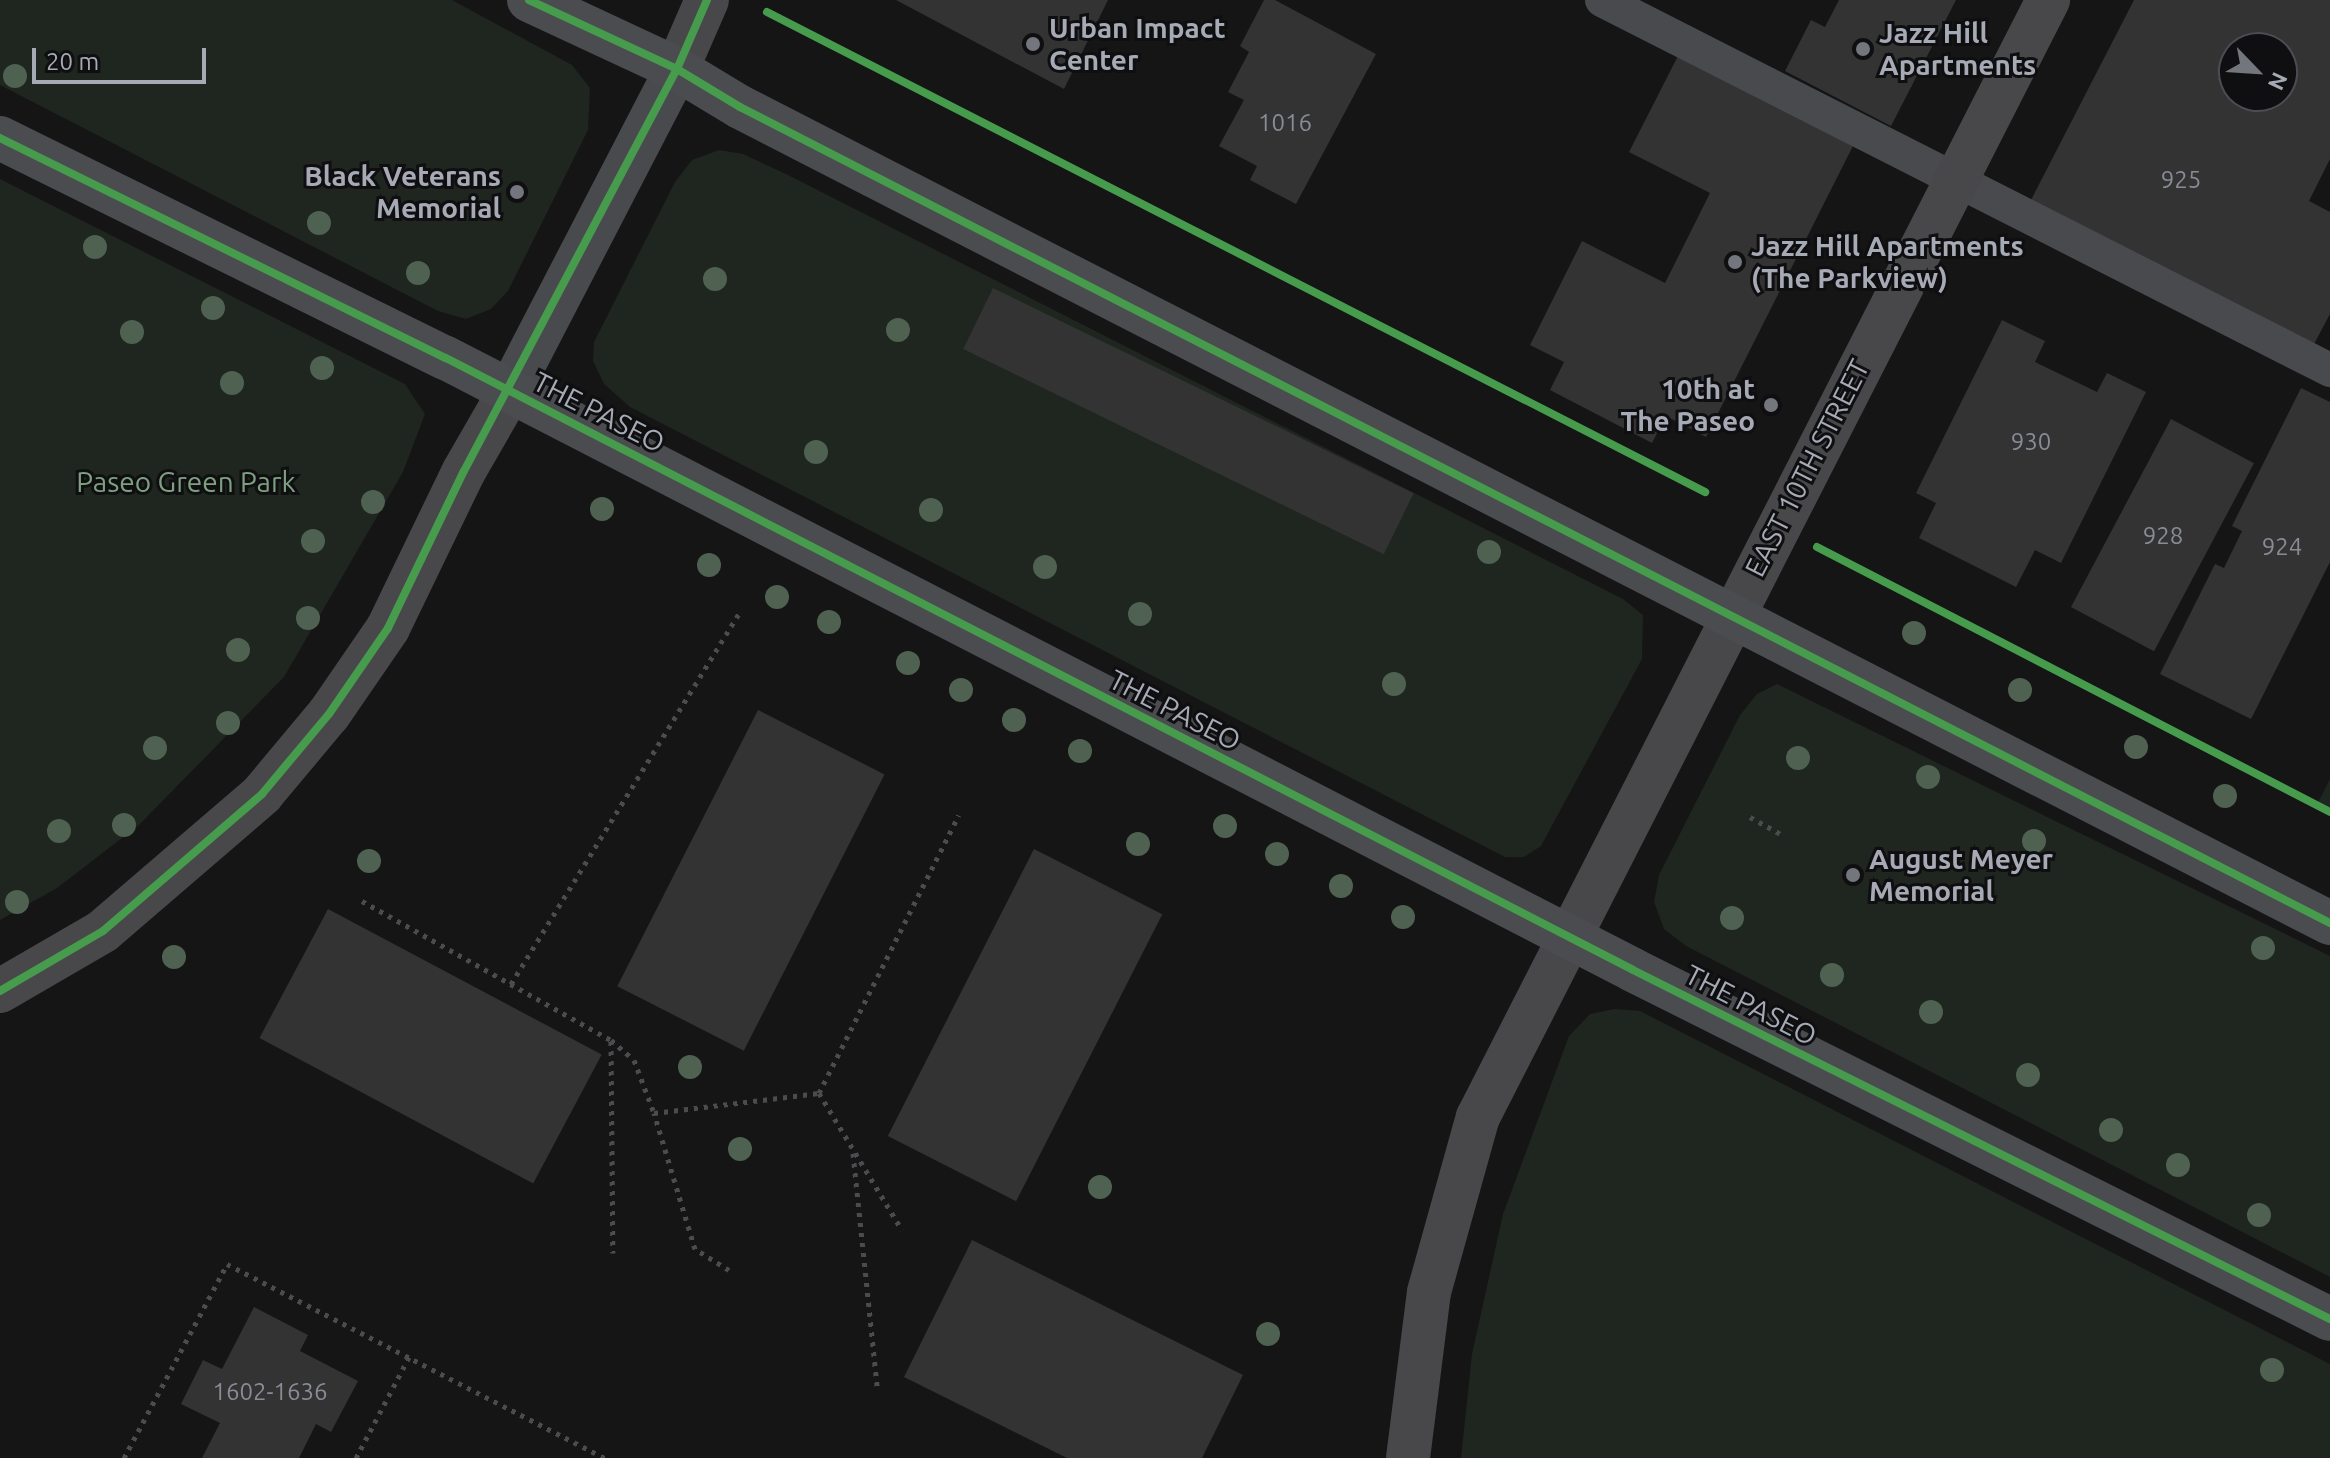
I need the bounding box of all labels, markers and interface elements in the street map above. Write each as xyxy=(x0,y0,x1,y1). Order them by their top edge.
place label: Urban Impact Center xyxy=(1049,11,1225,77)
place label: Jazz Hill Apartments xyxy=(1879,16,2036,82)
scale bar xyxy=(36,32,210,82)
north arrow xyxy=(2218,32,2298,112)
marker: Urban Impact Center xyxy=(1024,35,1042,53)
marker: Jazz Hill Apartments xyxy=(1854,40,1872,58)
text: 20 m xyxy=(46,48,99,75)
text: N xyxy=(2264,69,2293,94)
house number: 1016 xyxy=(1258,109,1312,137)
place label: Black Veterans Memorial xyxy=(304,159,501,225)
house number: 925 xyxy=(2161,166,2201,194)
marker: Black Veterans Memorial xyxy=(508,183,526,201)
place label: Jazz Hill Apartments (The Parkview) xyxy=(1751,229,2024,295)
marker: Jazz Hill Apartments (The Parkview) xyxy=(1726,253,1744,271)
street label: EAST 10TH STREET xyxy=(1738,354,1876,582)
street label: THE PASEO xyxy=(528,365,670,459)
place label: 10th at The Paseo xyxy=(1620,372,1755,438)
marker: 10th at The Paseo xyxy=(1762,396,1780,414)
house number: 930 xyxy=(2011,428,2051,456)
park label: Paseo Green Park xyxy=(76,465,296,499)
house number: 928 xyxy=(2143,522,2183,550)
house number: 924 xyxy=(2262,533,2302,561)
street label: THE PASEO xyxy=(1104,663,1246,757)
place label: August Meyer Memorial xyxy=(1869,842,2053,908)
marker: August Meyer Memorial xyxy=(1844,866,1862,884)
street label: THE PASEO xyxy=(1680,958,1822,1052)
house number: 1602-1636 xyxy=(212,1378,328,1406)

